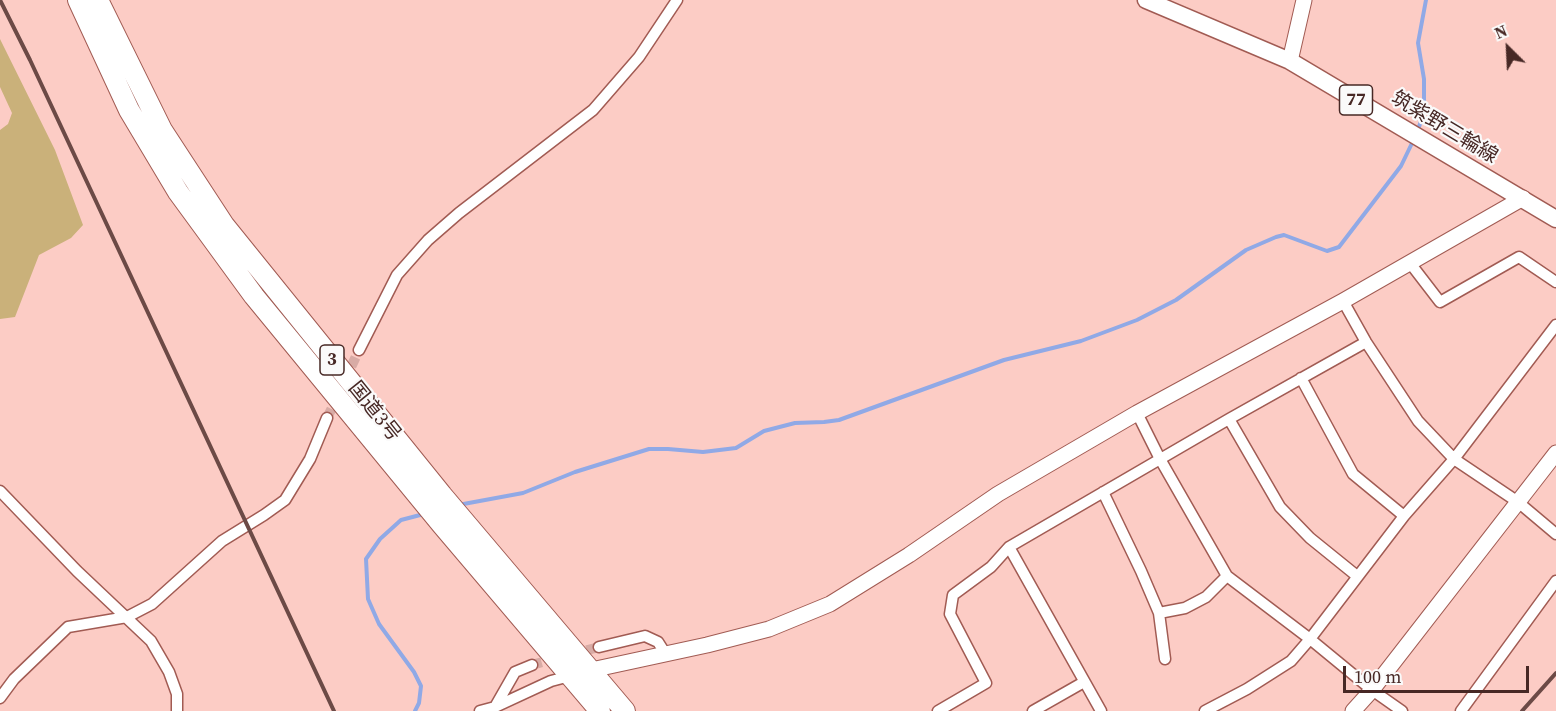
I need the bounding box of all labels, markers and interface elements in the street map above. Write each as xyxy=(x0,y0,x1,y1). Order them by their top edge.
north arrow xyxy=(1478,18,1538,78)
text: N xyxy=(1491,19,1510,44)
road number: 77 xyxy=(1340,85,1372,115)
street label: 筑紫野三輪線 xyxy=(1386,87,1502,169)
road number: 3 xyxy=(320,345,344,375)
street label: 国道3号 xyxy=(343,377,405,447)
scale bar xyxy=(1346,654,1532,692)
text: 100 m xyxy=(1354,664,1401,689)

